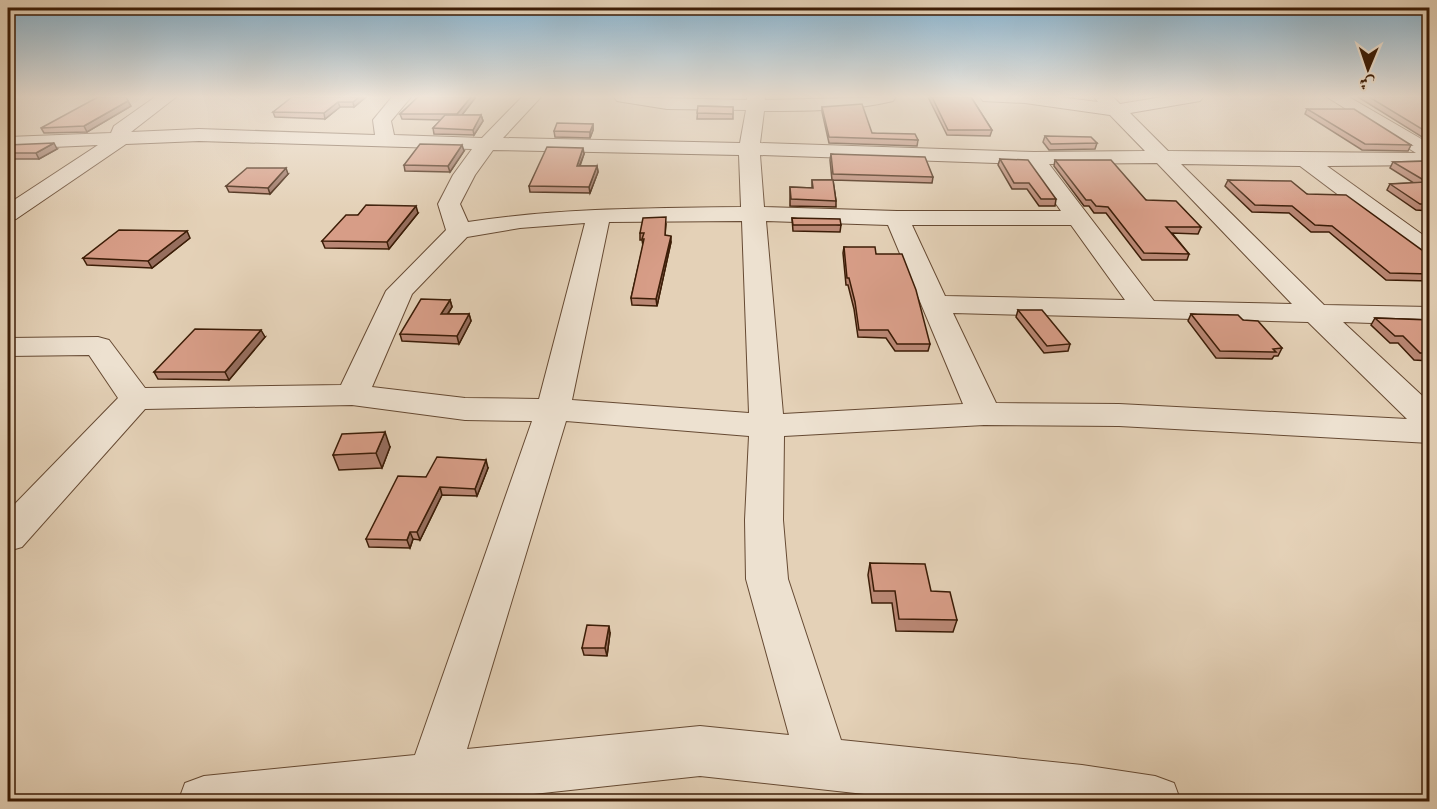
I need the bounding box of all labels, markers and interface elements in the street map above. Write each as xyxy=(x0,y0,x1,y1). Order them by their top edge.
north arrow xyxy=(1338,39,1398,99)
text: ش xyxy=(1359,74,1376,90)

